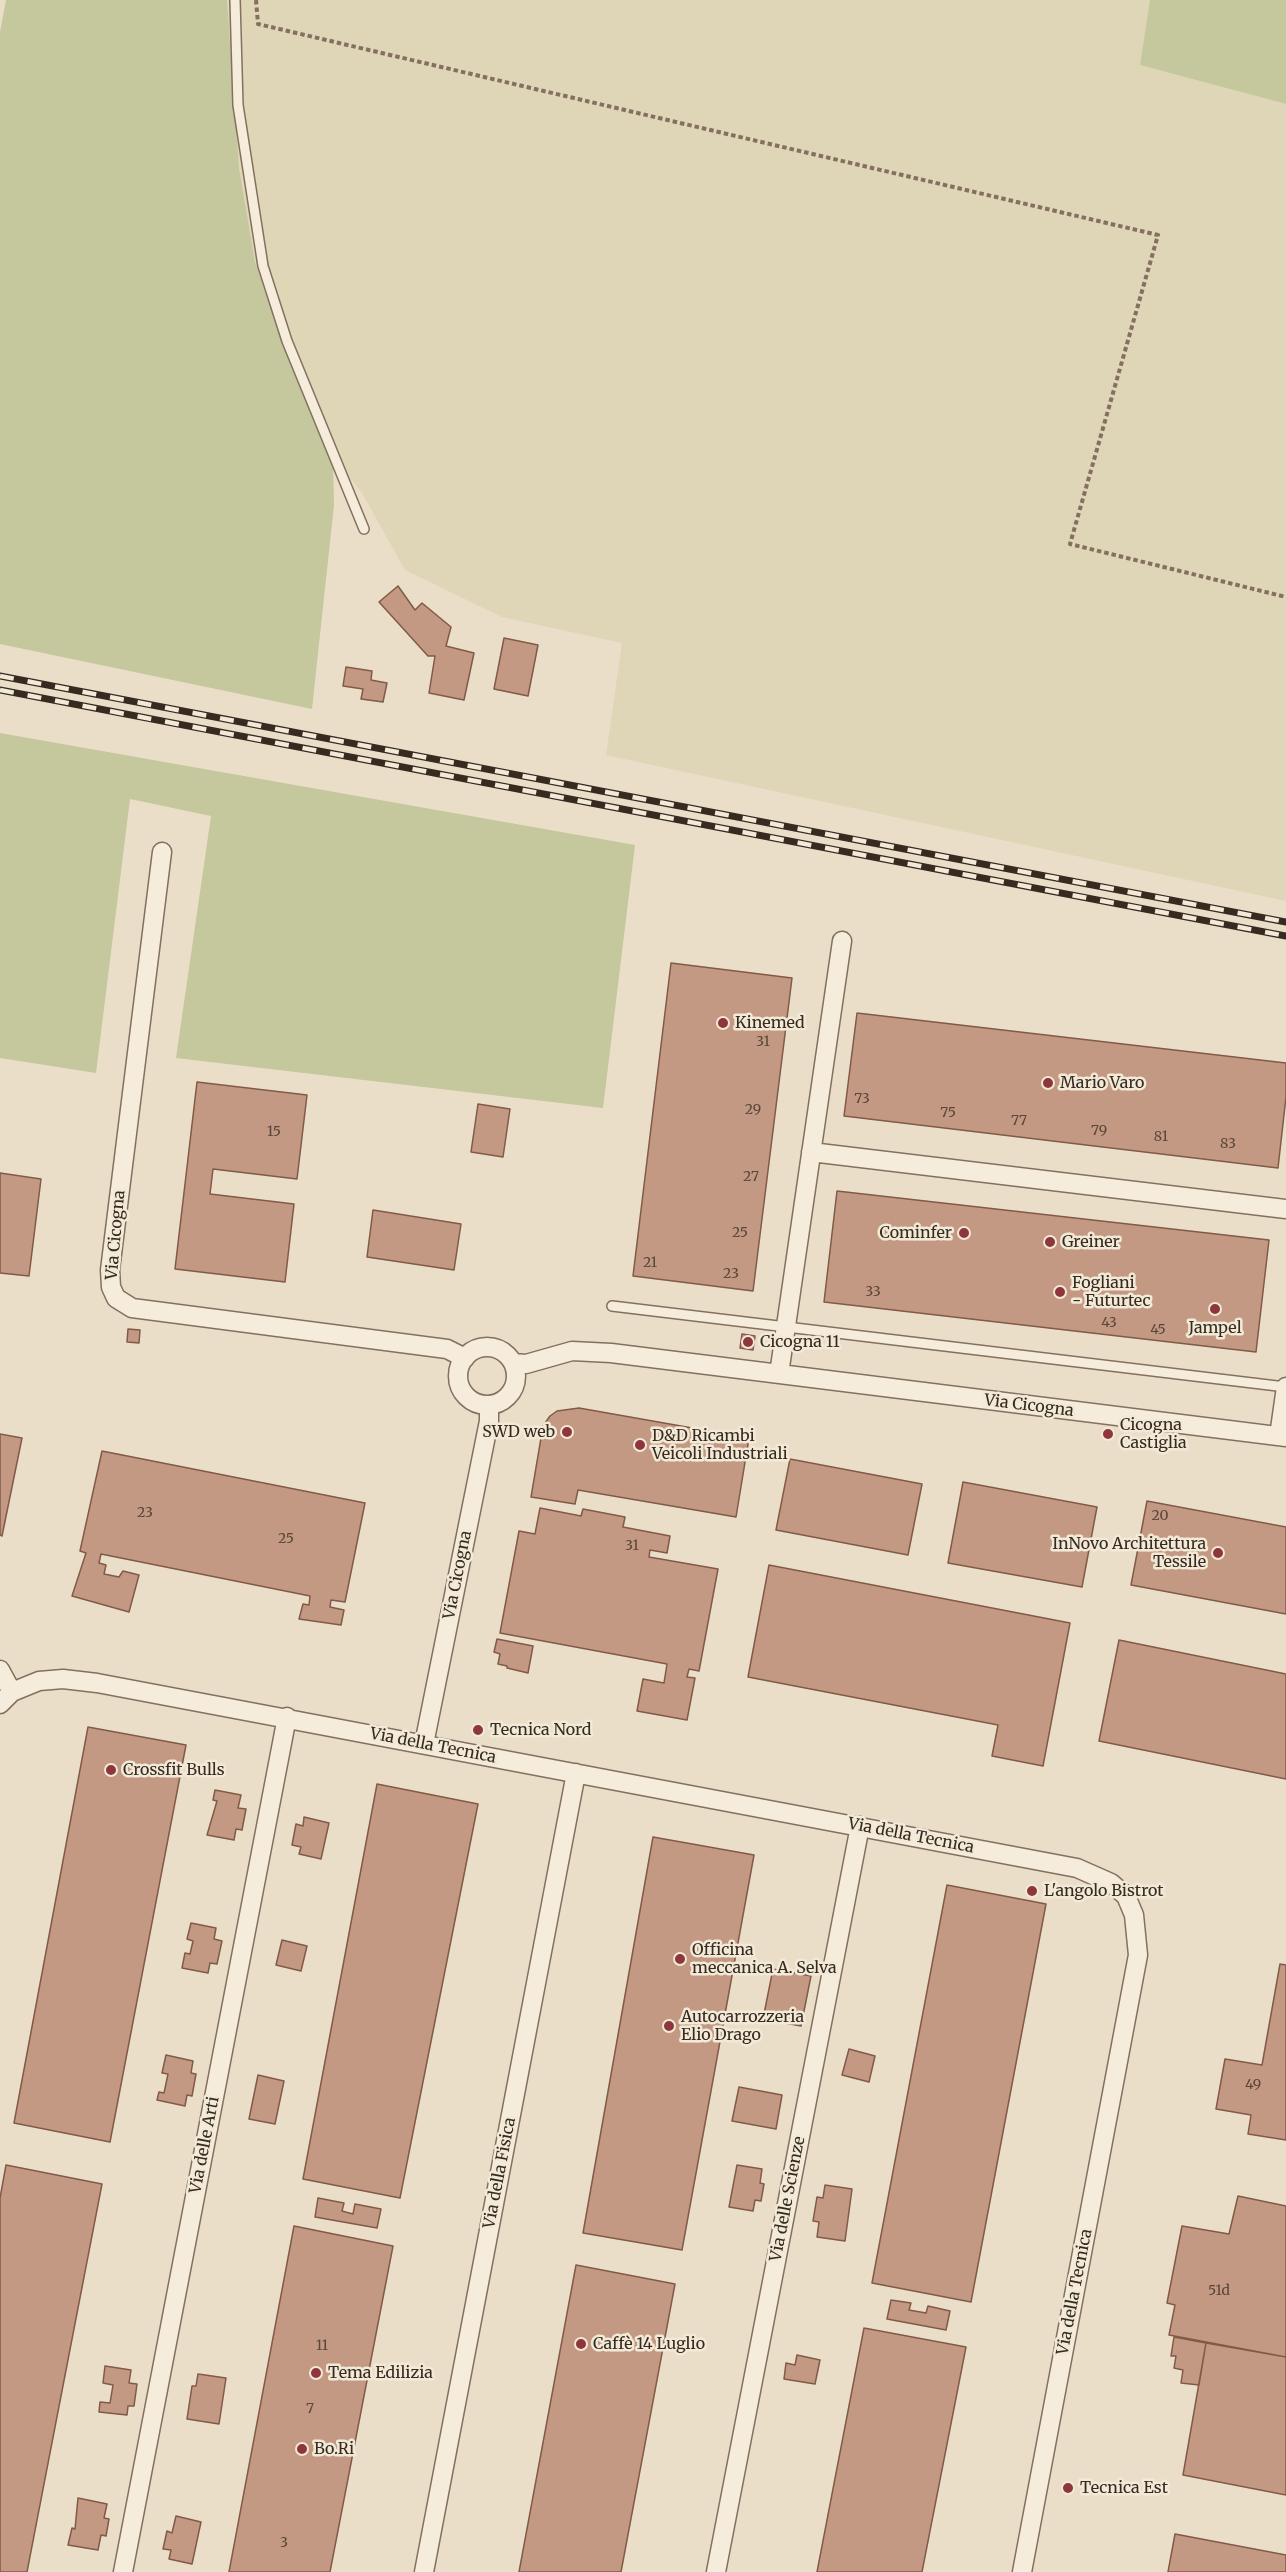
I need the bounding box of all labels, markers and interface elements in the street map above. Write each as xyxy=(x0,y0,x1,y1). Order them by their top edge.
place label: Kinemed xyxy=(735,1013,805,1033)
marker: Kinemed xyxy=(716,1016,730,1030)
house number: 31 xyxy=(756,1034,770,1050)
place label: Mario Varo xyxy=(1060,1073,1144,1093)
marker: Mario Varo xyxy=(1041,1076,1055,1090)
house number: 73 xyxy=(854,1091,870,1107)
house number: 29 xyxy=(745,1102,761,1118)
house number: 75 xyxy=(940,1105,956,1121)
house number: 77 xyxy=(1011,1113,1027,1129)
house number: 79 xyxy=(1091,1123,1107,1139)
house number: 15 xyxy=(267,1124,281,1140)
house number: 81 xyxy=(1154,1129,1168,1145)
house number: 83 xyxy=(1220,1136,1236,1152)
house number: 27 xyxy=(743,1169,759,1185)
street label: Via Cicogna xyxy=(103,1189,129,1281)
place label: Cominfer xyxy=(879,1223,952,1243)
house number: 25 xyxy=(732,1225,748,1241)
marker: Cominfer xyxy=(957,1226,971,1240)
place label: Greiner xyxy=(1062,1232,1120,1252)
marker: Greiner xyxy=(1043,1235,1057,1249)
house number: 21 xyxy=(643,1255,657,1271)
house number: 23 xyxy=(723,1266,739,1282)
place label: Fogliani - Futurtec xyxy=(1072,1273,1151,1311)
house number: 33 xyxy=(865,1284,881,1300)
marker: Fogliani - Futurtec xyxy=(1053,1285,1067,1299)
marker: Jampel xyxy=(1208,1302,1222,1316)
house number: 43 xyxy=(1101,1315,1117,1331)
place label: Jampel xyxy=(1188,1318,1242,1338)
house number: 45 xyxy=(1150,1322,1166,1338)
place label: Cicogna 11 xyxy=(760,1332,840,1352)
marker: Cicogna 11 xyxy=(741,1335,755,1349)
street label: Via Cicogna xyxy=(983,1391,1075,1421)
place label: Cicogna Castiglia xyxy=(1120,1415,1187,1453)
place label: SWD web xyxy=(482,1422,555,1442)
marker: SWD web xyxy=(560,1425,574,1439)
place label: D&D Ricambi Veicoli Industriali xyxy=(652,1426,788,1464)
marker: Cicogna Castiglia xyxy=(1101,1427,1115,1441)
marker: D&D Ricambi Veicoli Industriali xyxy=(633,1438,647,1452)
house number: 23 xyxy=(137,1505,153,1521)
house number: 20 xyxy=(1151,1508,1169,1524)
street label: Via Cicogna xyxy=(440,1529,476,1621)
house number: 25 xyxy=(278,1531,294,1547)
place label: InNovo Architettura Tessile xyxy=(1052,1534,1206,1572)
house number: 31 xyxy=(625,1538,639,1554)
marker: InNovo Architettura Tessile xyxy=(1211,1546,1225,1560)
place label: Tecnica Nord xyxy=(490,1720,591,1740)
marker: Tecnica Nord xyxy=(471,1723,485,1737)
street label: Via della Tecnica xyxy=(368,1724,498,1768)
place label: Crossfit Bulls xyxy=(123,1760,225,1780)
marker: Crossfit Bulls xyxy=(104,1763,118,1777)
street label: Via della Tecnica xyxy=(846,1814,976,1858)
place label: L'angolo Bistrot xyxy=(1044,1881,1163,1901)
marker: L'angolo Bistrot xyxy=(1025,1884,1039,1898)
place label: Officina meccanica A. Selva xyxy=(692,1940,837,1978)
marker: Officina meccanica A. Selva xyxy=(673,1952,687,1966)
place label: Autocarrozzeria Elio Drago xyxy=(681,2007,804,2045)
marker: Autocarrozzeria Elio Drago xyxy=(662,2019,676,2033)
house number: 49 xyxy=(1245,2077,1261,2093)
street label: Via delle Arti xyxy=(186,2095,224,2195)
street label: Via della Fisica xyxy=(480,2116,520,2230)
street label: Via delle Scienze xyxy=(766,2135,810,2263)
street label: Via della Tecnica xyxy=(1053,2227,1097,2357)
house number: 51d xyxy=(1208,2283,1230,2299)
place label: Caffè 14 Luglio xyxy=(593,2334,705,2354)
marker: Caffè 14 Luglio xyxy=(574,2337,588,2351)
house number: 11 xyxy=(316,2338,328,2354)
place label: Tema Edilizia xyxy=(328,2363,433,2383)
marker: Tema Edilizia xyxy=(309,2366,323,2380)
house number: 7 xyxy=(306,2401,314,2417)
place label: Bo.Ri xyxy=(314,2439,354,2459)
marker: Bo.Ri xyxy=(295,2442,309,2456)
place label: Tecnica Est xyxy=(1080,2478,1168,2498)
marker: Tecnica Est xyxy=(1061,2481,1075,2495)
house number: 3 xyxy=(280,2535,288,2551)

